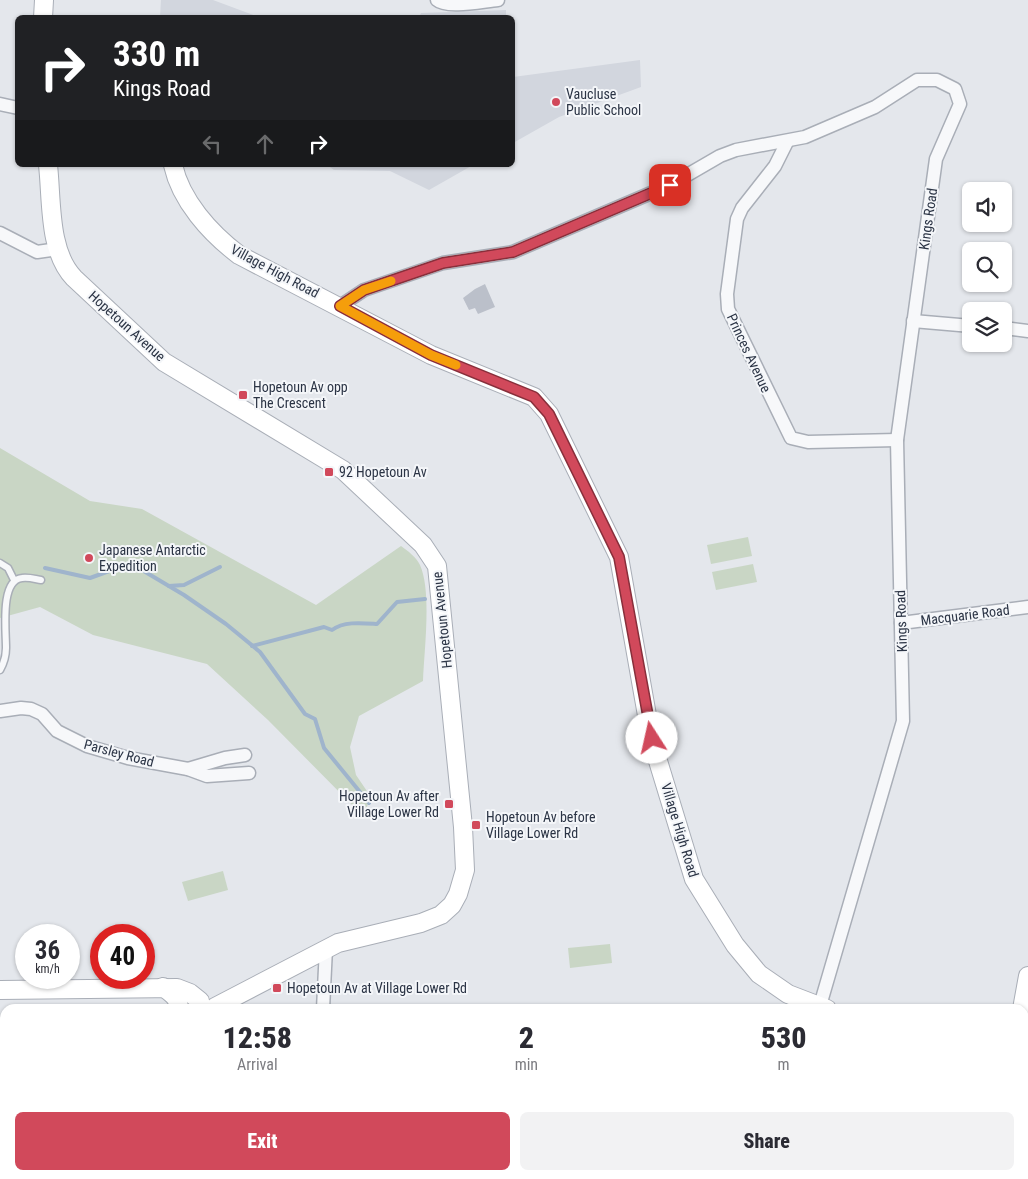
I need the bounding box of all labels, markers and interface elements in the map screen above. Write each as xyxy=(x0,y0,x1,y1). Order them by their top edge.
text: 330 m xyxy=(113,34,200,75)
icon: right xyxy=(30,35,95,100)
text: Kings Road xyxy=(113,76,211,101)
place label: Vaucluse Public School xyxy=(566,86,641,118)
marker: Vaucluse Public School xyxy=(550,96,562,108)
icon: left xyxy=(198,130,226,158)
icon: ahead xyxy=(251,130,279,158)
icon: right xyxy=(304,130,332,158)
pin xyxy=(649,164,691,206)
icon: arrive xyxy=(656,171,684,199)
map controls xyxy=(962,182,1012,352)
button: sound xyxy=(962,182,1012,232)
street label: Kings Road xyxy=(916,187,940,251)
street label: Village High Road xyxy=(228,241,322,301)
button: search xyxy=(962,242,1012,292)
street label: Hopetoun Avenue xyxy=(85,288,169,365)
button: layers xyxy=(962,302,1012,352)
street label: Princes Avenue xyxy=(724,311,774,395)
place label: Hopetoun Av opp The Crescent xyxy=(253,379,348,411)
marker: Hopetoun Av opp The Crescent xyxy=(237,389,249,401)
place label: 92 Hopetoun Av xyxy=(339,464,427,480)
marker: 92 Hopetoun Av xyxy=(323,466,335,478)
place label: Japanese Antarctic Expedition xyxy=(99,542,206,574)
marker: Japanese Antarctic Expedition xyxy=(83,552,95,564)
street label: Hopetoun Avenue xyxy=(429,570,455,669)
street label: Kings Road xyxy=(892,590,910,652)
street label: Macquarie Road xyxy=(920,602,1010,628)
position arrow xyxy=(625,711,677,763)
street label: Parsley Road xyxy=(82,736,156,770)
street label: Village High Road xyxy=(658,781,702,879)
place label: Hopetoun Av after Village Lower Rd xyxy=(339,788,439,820)
marker: Hopetoun Av after Village Lower Rd xyxy=(443,798,455,810)
place label: Hopetoun Av before Village Lower Rd xyxy=(486,809,596,841)
marker: Hopetoun Av before Village Lower Rd xyxy=(470,819,482,831)
speed limit sign: 40 xyxy=(90,924,155,989)
text: 36 xyxy=(35,936,60,965)
text: km/h xyxy=(35,962,60,976)
place label: Hopetoun Av at Village Lower Rd xyxy=(287,980,467,996)
marker: Hopetoun Av at Village Lower Rd xyxy=(271,982,283,994)
text: 12:58 xyxy=(223,1020,292,1055)
text: 2 xyxy=(519,1020,534,1055)
text: 530 xyxy=(761,1020,806,1055)
text: Arrival xyxy=(237,1055,278,1074)
text: min xyxy=(515,1055,538,1074)
text: m xyxy=(778,1055,790,1074)
button: Exit xyxy=(15,1112,510,1170)
button: Share xyxy=(520,1112,1014,1170)

